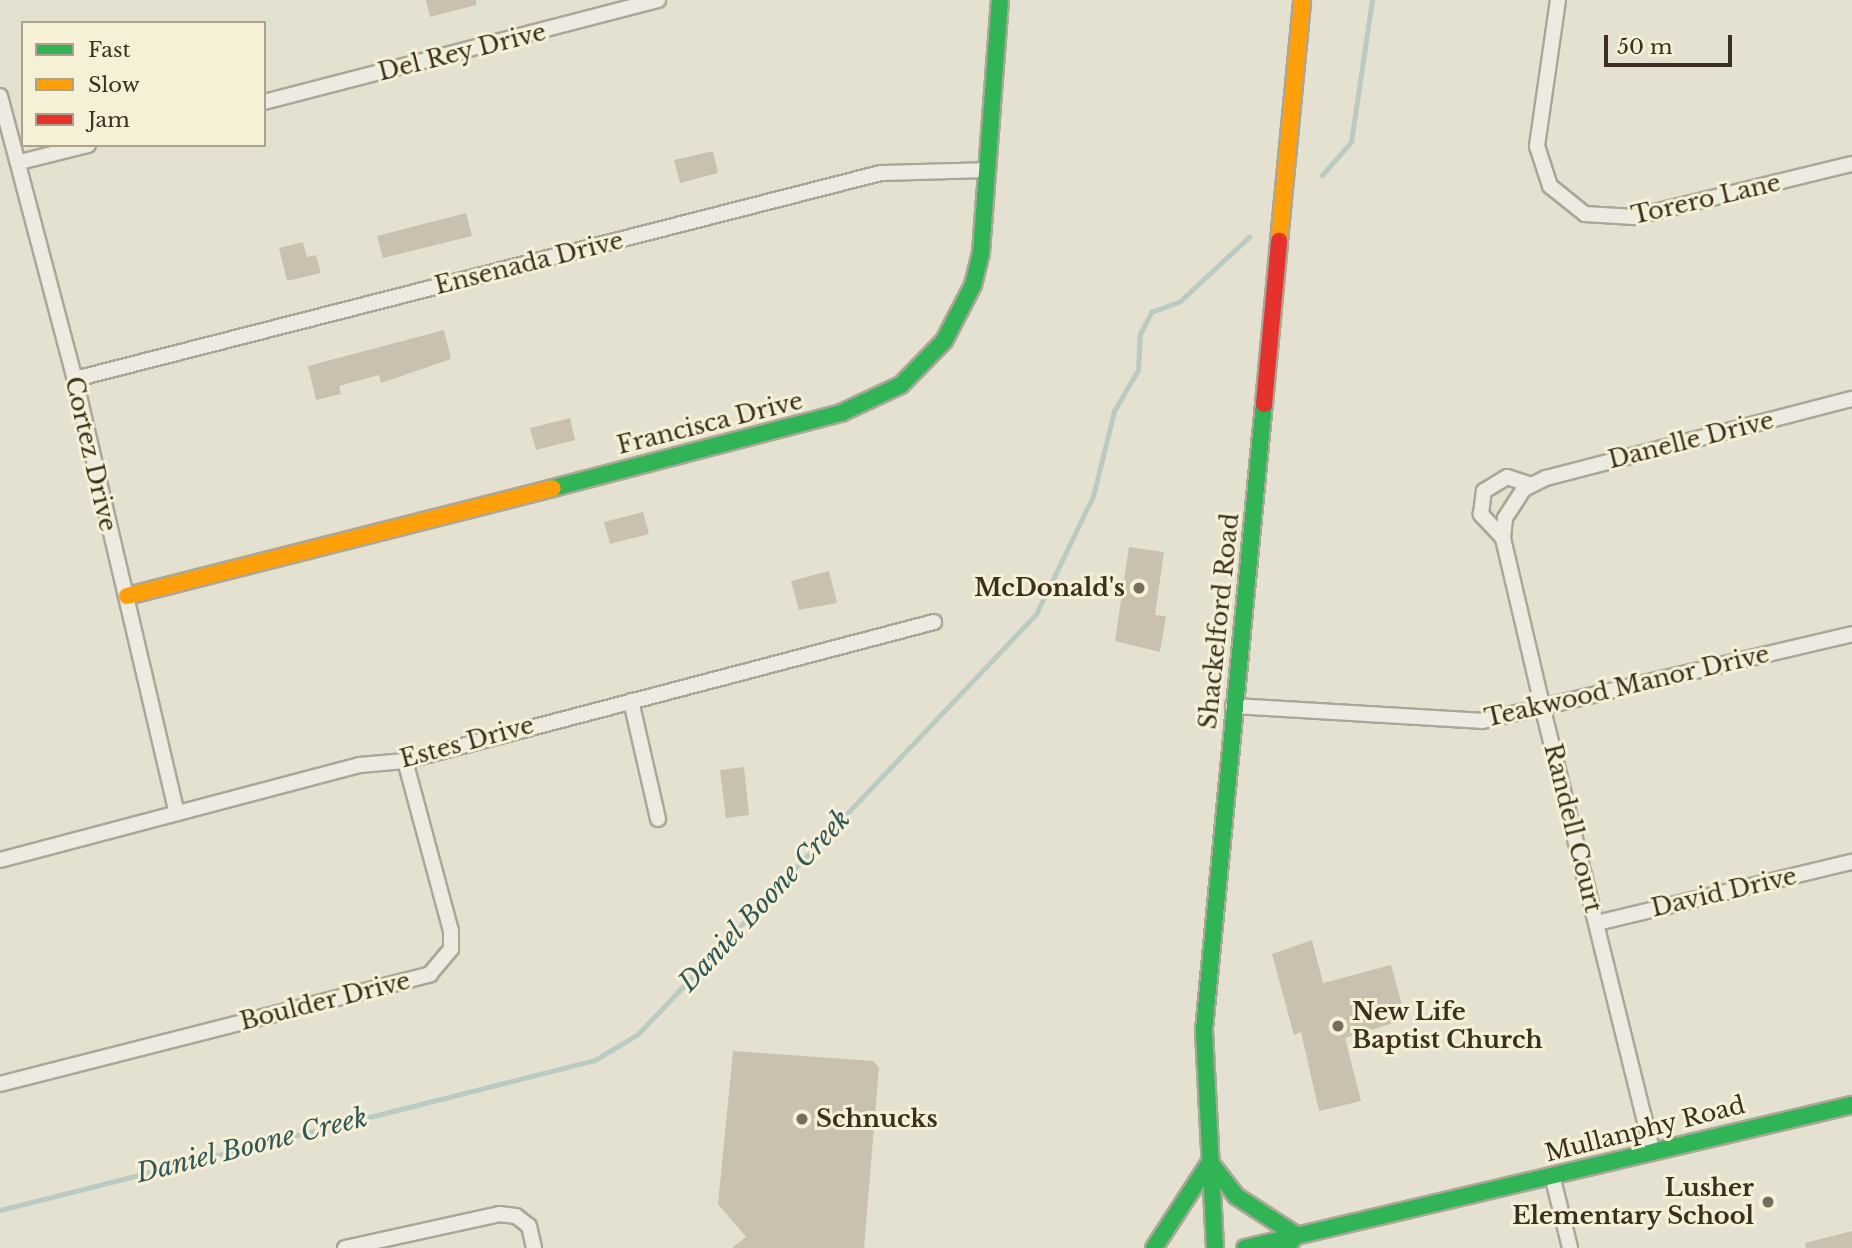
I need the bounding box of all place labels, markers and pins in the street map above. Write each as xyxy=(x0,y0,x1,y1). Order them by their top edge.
place label: McDonald's xyxy=(974,574,1125,602)
marker: McDonald's xyxy=(1131,580,1147,596)
place label: New Life Baptist Church xyxy=(1352,998,1543,1054)
marker: New Life Baptist Church xyxy=(1330,1018,1346,1034)
place label: Schnucks xyxy=(816,1105,938,1133)
marker: Schnucks xyxy=(794,1111,810,1127)
place label: Lusher Elementary School xyxy=(1512,1174,1754,1230)
marker: Lusher Elementary School xyxy=(1760,1194,1776,1210)

